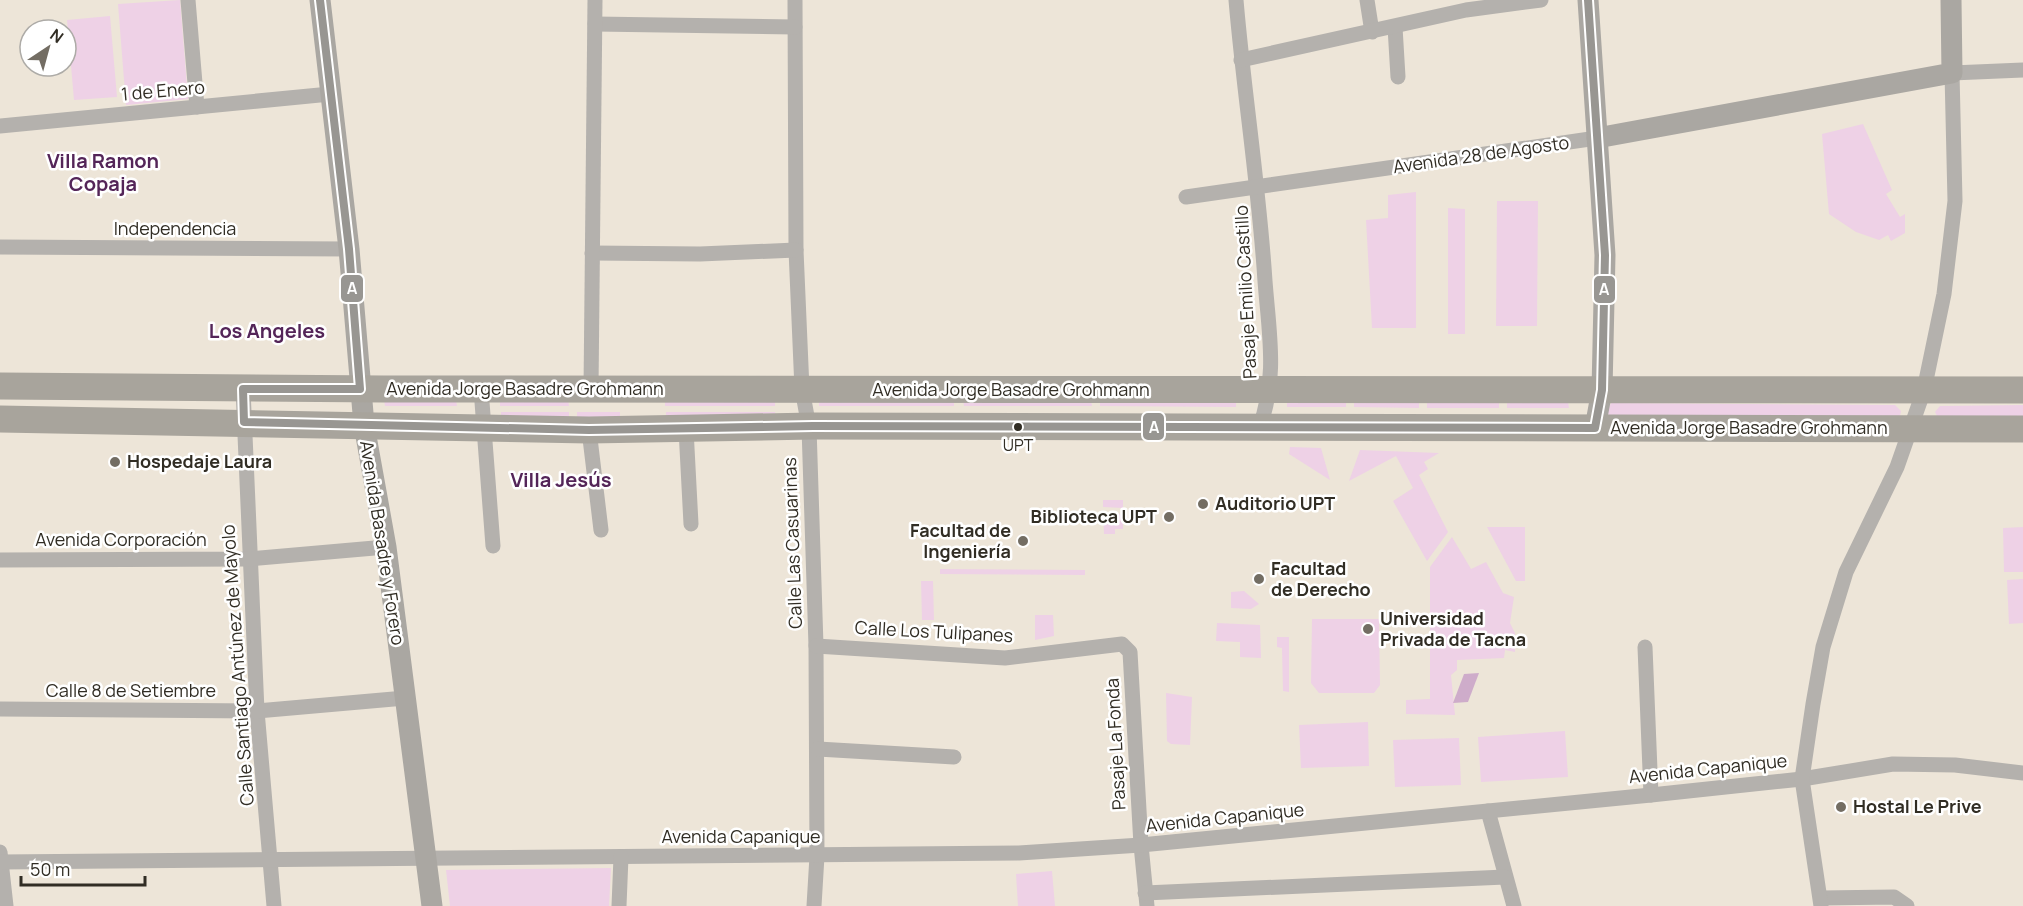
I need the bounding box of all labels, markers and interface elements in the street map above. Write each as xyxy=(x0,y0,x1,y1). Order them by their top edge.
north arrow xyxy=(18,18,78,78)
text: N xyxy=(46,24,68,48)
street label: 1 de Enero xyxy=(120,74,206,106)
street label: Avenida 28 de Agosto xyxy=(1391,130,1570,178)
district label: Villa Ramon Copaja xyxy=(47,147,159,197)
street label: Pasaje Emilio Castillo xyxy=(1228,205,1262,379)
street label: Independencia xyxy=(114,216,236,240)
line badge: A xyxy=(340,274,364,303)
line badge: A xyxy=(1593,275,1616,304)
text: A xyxy=(347,277,358,299)
text: A xyxy=(1599,278,1610,300)
district label: Los Angeles xyxy=(209,317,325,344)
street label: Avenida Jorge Basadre Grohmann xyxy=(386,376,664,400)
street label: Avenida Jorge Basadre Grohmann xyxy=(872,377,1150,401)
line badge: A xyxy=(1142,412,1165,441)
street label: Avenida Jorge Basadre Grohmann xyxy=(1610,415,1888,439)
text: A xyxy=(1149,416,1160,438)
marker: UPT xyxy=(1012,421,1024,433)
place label: UPT xyxy=(1003,434,1034,456)
street label: Avenida Basadre y Forero xyxy=(355,439,411,647)
place label: Hospedaje Laura xyxy=(127,449,272,473)
marker: Hospedaje Laura xyxy=(108,455,122,469)
street label: Calle Las Casuarinas xyxy=(777,457,807,629)
district label: Villa Jesús xyxy=(511,466,612,493)
place label: Auditorio UPT xyxy=(1215,491,1335,515)
marker: Auditorio UPT xyxy=(1196,497,1210,511)
place label: Biblioteca UPT xyxy=(1031,504,1157,528)
marker: Biblioteca UPT xyxy=(1162,510,1176,524)
place label: Facultad de Ingeniería xyxy=(910,518,1011,563)
street label: Calle Santiago Antúnez de Mayolo xyxy=(215,524,259,806)
street label: Avenida Corporación xyxy=(35,527,207,551)
marker: Facultad de Ingeniería xyxy=(1016,534,1030,548)
place label: Facultad de Derecho xyxy=(1271,556,1371,601)
marker: Facultad de Derecho xyxy=(1252,572,1266,586)
place label: Universidad Privada de Tacna xyxy=(1380,606,1526,651)
street label: Calle Los Tulipanes xyxy=(854,615,1014,647)
marker: Universidad Privada de Tacna xyxy=(1361,622,1375,636)
street label: Pasaje La Fonda xyxy=(1100,677,1130,811)
street label: Calle 8 de Setiembre xyxy=(46,678,216,702)
street label: Avenida Capanique xyxy=(1627,748,1788,788)
place label: Hostal Le Prive xyxy=(1853,794,1982,818)
street label: Avenida Capanique xyxy=(1144,797,1305,837)
marker: Hostal Le Prive xyxy=(1834,800,1848,814)
street label: Avenida Capanique xyxy=(661,824,821,848)
scale bar xyxy=(21,849,146,887)
text: 50 m xyxy=(30,857,70,881)

